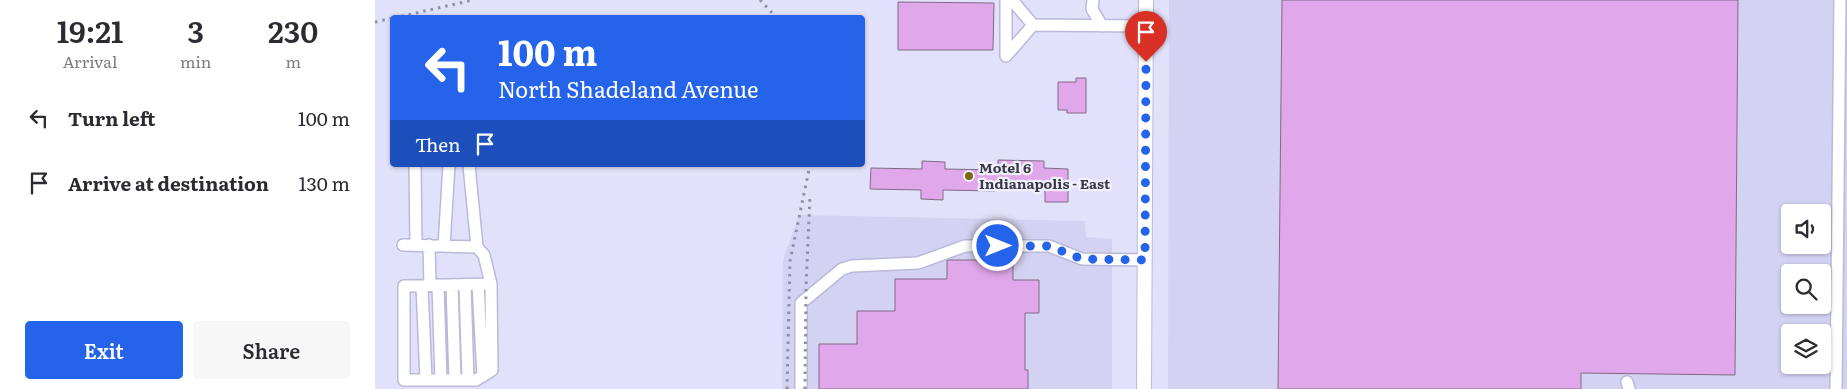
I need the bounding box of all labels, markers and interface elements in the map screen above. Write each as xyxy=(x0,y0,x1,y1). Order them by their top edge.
text: 19:21 xyxy=(57,8,123,52)
text: 3 xyxy=(187,8,204,52)
text: 230 xyxy=(268,8,318,52)
pin xyxy=(1125,11,1167,62)
icon: arrive xyxy=(1132,18,1160,46)
text: 100 m xyxy=(498,25,598,77)
icon: left xyxy=(415,35,480,100)
text: Arrival xyxy=(63,49,117,73)
text: min xyxy=(180,49,211,73)
text: m xyxy=(285,49,301,73)
text: North Shadeland Avenue xyxy=(498,72,759,105)
icon: left xyxy=(25,104,53,132)
text: Turn left xyxy=(68,104,155,132)
text: 100 m xyxy=(298,104,350,132)
text: Then xyxy=(415,130,461,158)
icon: arrive xyxy=(471,130,499,158)
place label: Motel 6 Indianapolis - East xyxy=(979,157,1111,193)
icon: arrive xyxy=(25,169,53,197)
text: Arrive at destination xyxy=(68,169,269,197)
text: 130 m xyxy=(299,169,350,197)
marker: Motel 6 Indianapolis - East xyxy=(963,170,975,182)
map controls xyxy=(1781,204,1831,374)
button: sound xyxy=(1781,204,1831,254)
position arrow xyxy=(971,219,1023,271)
button: search xyxy=(1781,264,1831,314)
button: Exit xyxy=(25,321,183,379)
button: Share xyxy=(193,321,350,379)
button: layers xyxy=(1781,324,1831,374)

